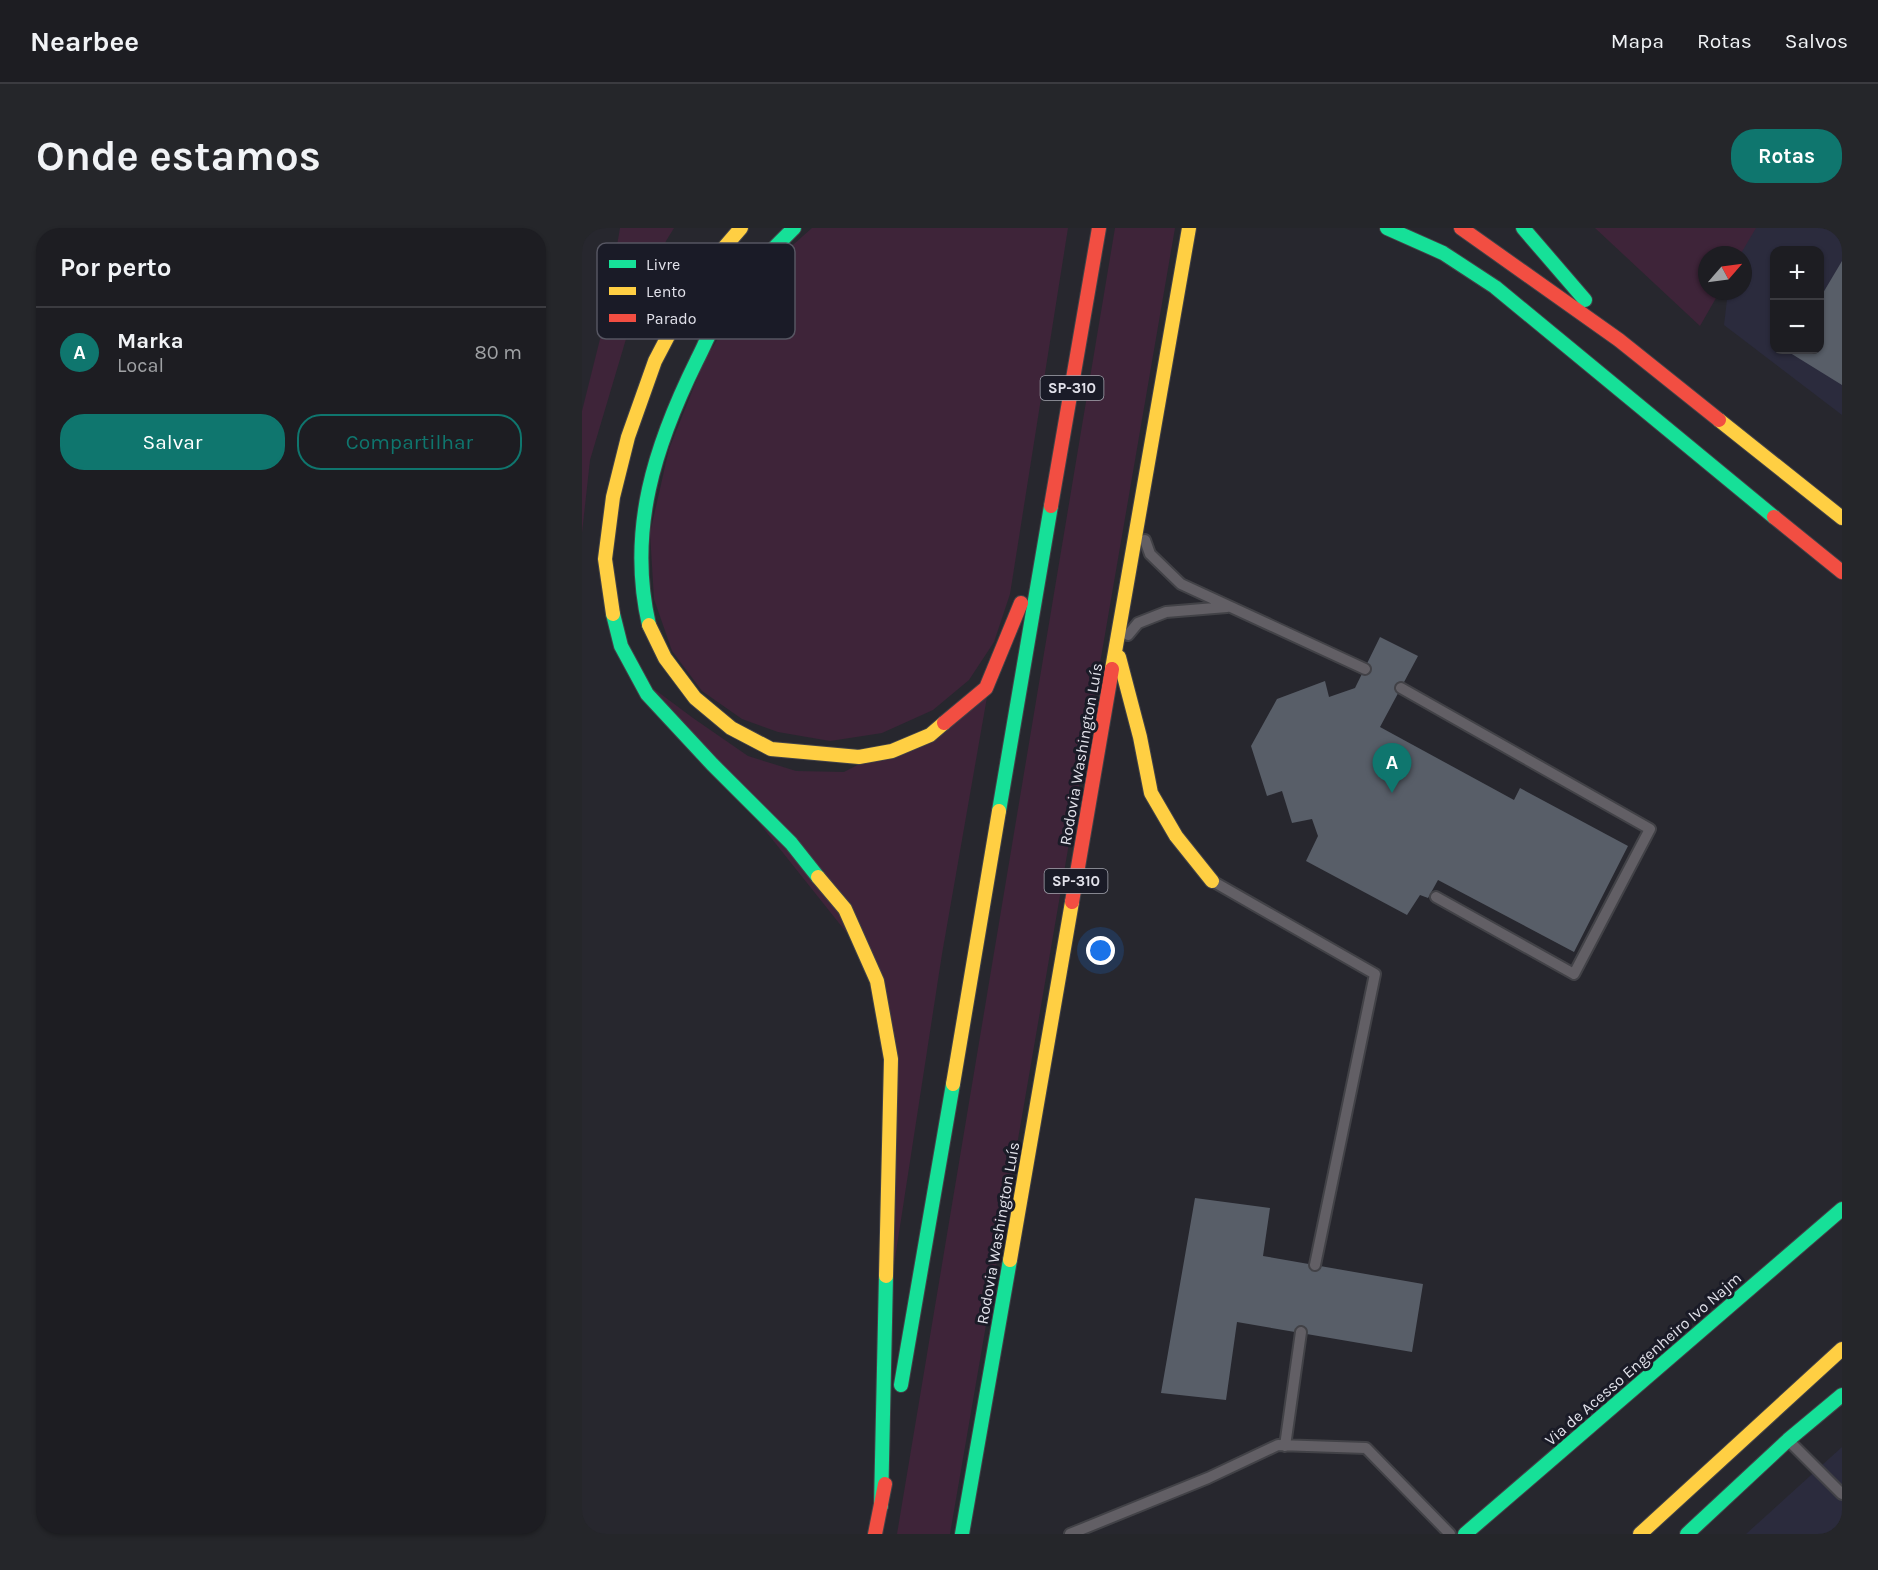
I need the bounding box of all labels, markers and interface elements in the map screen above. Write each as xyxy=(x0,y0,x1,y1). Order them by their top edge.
text: Nearbee xyxy=(30,25,139,58)
text: Mapa xyxy=(1611,29,1664,53)
text: Rotas xyxy=(1697,29,1752,53)
text: Salvos xyxy=(1785,29,1848,53)
button: Rotas xyxy=(1731,129,1842,183)
text: Onde estamos xyxy=(36,131,321,181)
legend xyxy=(597,243,795,339)
north arrow xyxy=(1698,246,1752,300)
map controls xyxy=(1770,246,1824,354)
button: + xyxy=(1770,246,1824,300)
text: Por perto xyxy=(60,252,171,283)
text: Livre xyxy=(646,255,680,274)
text: Lento xyxy=(646,282,686,301)
button: − xyxy=(1770,300,1824,354)
text: Parado xyxy=(646,309,696,328)
text: Marka xyxy=(117,328,184,354)
text: A xyxy=(73,341,86,364)
text: 80 m xyxy=(474,341,522,364)
text: Local xyxy=(117,354,164,377)
road number: SP-310 xyxy=(1040,376,1104,400)
button: Salvar xyxy=(60,414,285,470)
button: Compartilhar xyxy=(297,414,522,470)
street label: Rodovia Washington Luís xyxy=(1056,661,1106,847)
pin: A xyxy=(1372,744,1412,793)
road number: SP-310 xyxy=(1044,869,1108,893)
your location xyxy=(1086,936,1115,965)
street label: Rodovia Washington Luís xyxy=(973,1140,1023,1326)
street label: Via de Acesso Engenheiro Ivo Najm xyxy=(1541,1268,1745,1450)

